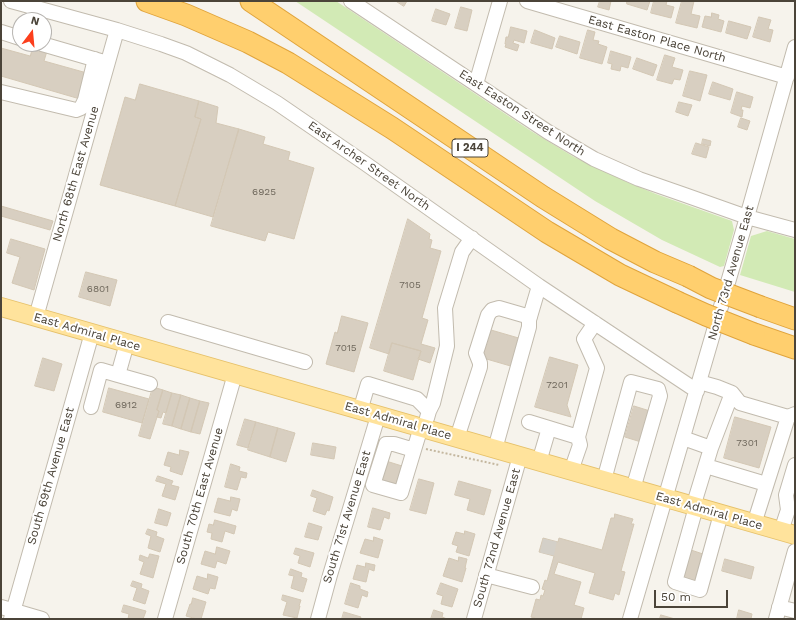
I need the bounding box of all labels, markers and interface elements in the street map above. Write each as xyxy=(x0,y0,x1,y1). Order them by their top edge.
north arrow xyxy=(12,12,52,52)
street label: East Easton Place North xyxy=(586,12,728,66)
text: N xyxy=(29,14,41,28)
street label: East Easton Street North xyxy=(456,67,588,159)
street label: North 68th East Avenue xyxy=(50,104,102,244)
street label: East Archer Street North xyxy=(305,118,433,214)
road number: I 244 xyxy=(452,139,488,157)
house number: 6925 xyxy=(252,186,276,198)
street label: North 73rd Avenue East xyxy=(705,204,757,342)
house number: 7105 xyxy=(399,279,421,291)
house number: 6801 xyxy=(87,283,109,295)
street label: East Admiral Place xyxy=(32,310,142,354)
house number: 7015 xyxy=(335,342,357,354)
house number: 7201 xyxy=(546,379,568,391)
house number: 6912 xyxy=(115,399,137,411)
street label: East Admiral Place xyxy=(343,399,453,443)
street label: South 69th Avenue East xyxy=(24,406,78,546)
street label: South 70th East Avenue xyxy=(174,426,226,566)
house number: 7301 xyxy=(736,437,758,449)
street label: South 71st Avenue East xyxy=(320,449,374,585)
street label: South 72nd Avenue East xyxy=(470,467,524,609)
street label: East Admiral Place xyxy=(654,489,764,533)
scale bar xyxy=(656,582,730,608)
text: 50 m xyxy=(661,590,691,604)

